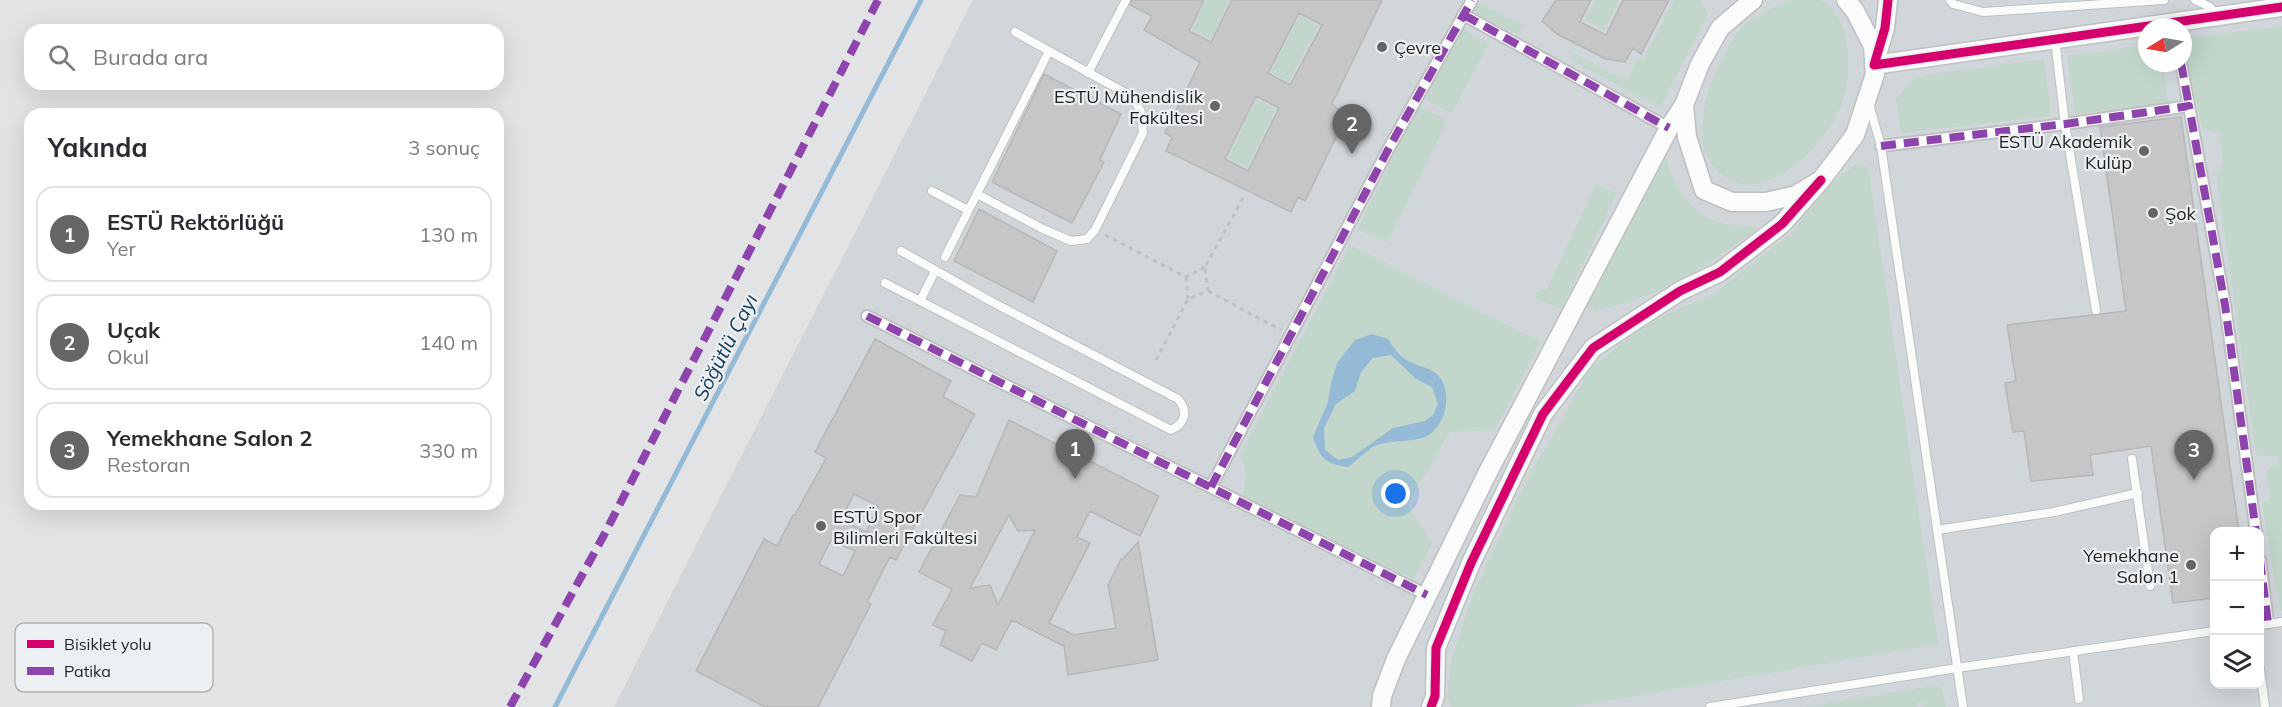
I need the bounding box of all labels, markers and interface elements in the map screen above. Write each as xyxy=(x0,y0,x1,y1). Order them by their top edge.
north arrow xyxy=(2138,18,2192,72)
search box xyxy=(24,24,504,90)
place label: Çevre xyxy=(1394,36,1441,59)
marker: Çevre xyxy=(1375,40,1389,54)
icon: search xyxy=(45,41,78,74)
text: Burada ara xyxy=(93,43,208,71)
place label: ESTÜ Mühendislik Fakültesi xyxy=(1054,85,1204,129)
marker: ESTÜ Mühendislik Fakültesi xyxy=(1208,99,1222,113)
pin: 2 xyxy=(1332,104,1372,154)
place label: ESTÜ Akademik Kulüp xyxy=(1999,130,2133,174)
text: Yakında xyxy=(48,131,148,164)
text: 3 sonuç xyxy=(408,135,480,160)
marker: ESTÜ Akademik Kulüp xyxy=(2137,144,2151,158)
place label: Şok xyxy=(2165,202,2196,225)
marker: Şok xyxy=(2146,206,2160,220)
text: ESTÜ Rektörlüğü xyxy=(107,208,284,236)
text: 1 xyxy=(64,222,76,247)
text: 130 m xyxy=(419,222,478,247)
text: Yer xyxy=(107,236,136,261)
water label: Söğütlü Çayı xyxy=(687,289,763,405)
text: Uçak xyxy=(107,316,160,344)
text: 2 xyxy=(64,330,76,355)
text: 140 m xyxy=(419,330,478,355)
text: Okul xyxy=(107,344,149,369)
text: Yemekhane Salon 2 xyxy=(107,424,312,452)
pin: 1 xyxy=(1056,430,1094,479)
pin: 3 xyxy=(2174,430,2214,480)
text: 3 xyxy=(64,438,76,463)
text: 330 m xyxy=(419,438,478,463)
text: Restoran xyxy=(107,452,191,477)
your location xyxy=(1381,479,1410,508)
place label: ESTÜ Spor Bilimleri Fakültesi xyxy=(833,505,977,549)
marker: ESTÜ Spor Bilimleri Fakültesi xyxy=(814,519,828,533)
map controls xyxy=(2210,527,2264,689)
button: + xyxy=(2210,527,2264,581)
place label: Yemekhane Salon 1 xyxy=(2082,544,2179,588)
marker: Yemekhane Salon 1 xyxy=(2184,558,2198,572)
button: − xyxy=(2210,581,2264,635)
legend xyxy=(15,623,213,692)
text: Bisiklet yolu xyxy=(64,634,152,654)
button: layers xyxy=(2210,635,2264,689)
text: Patika xyxy=(64,661,111,681)

